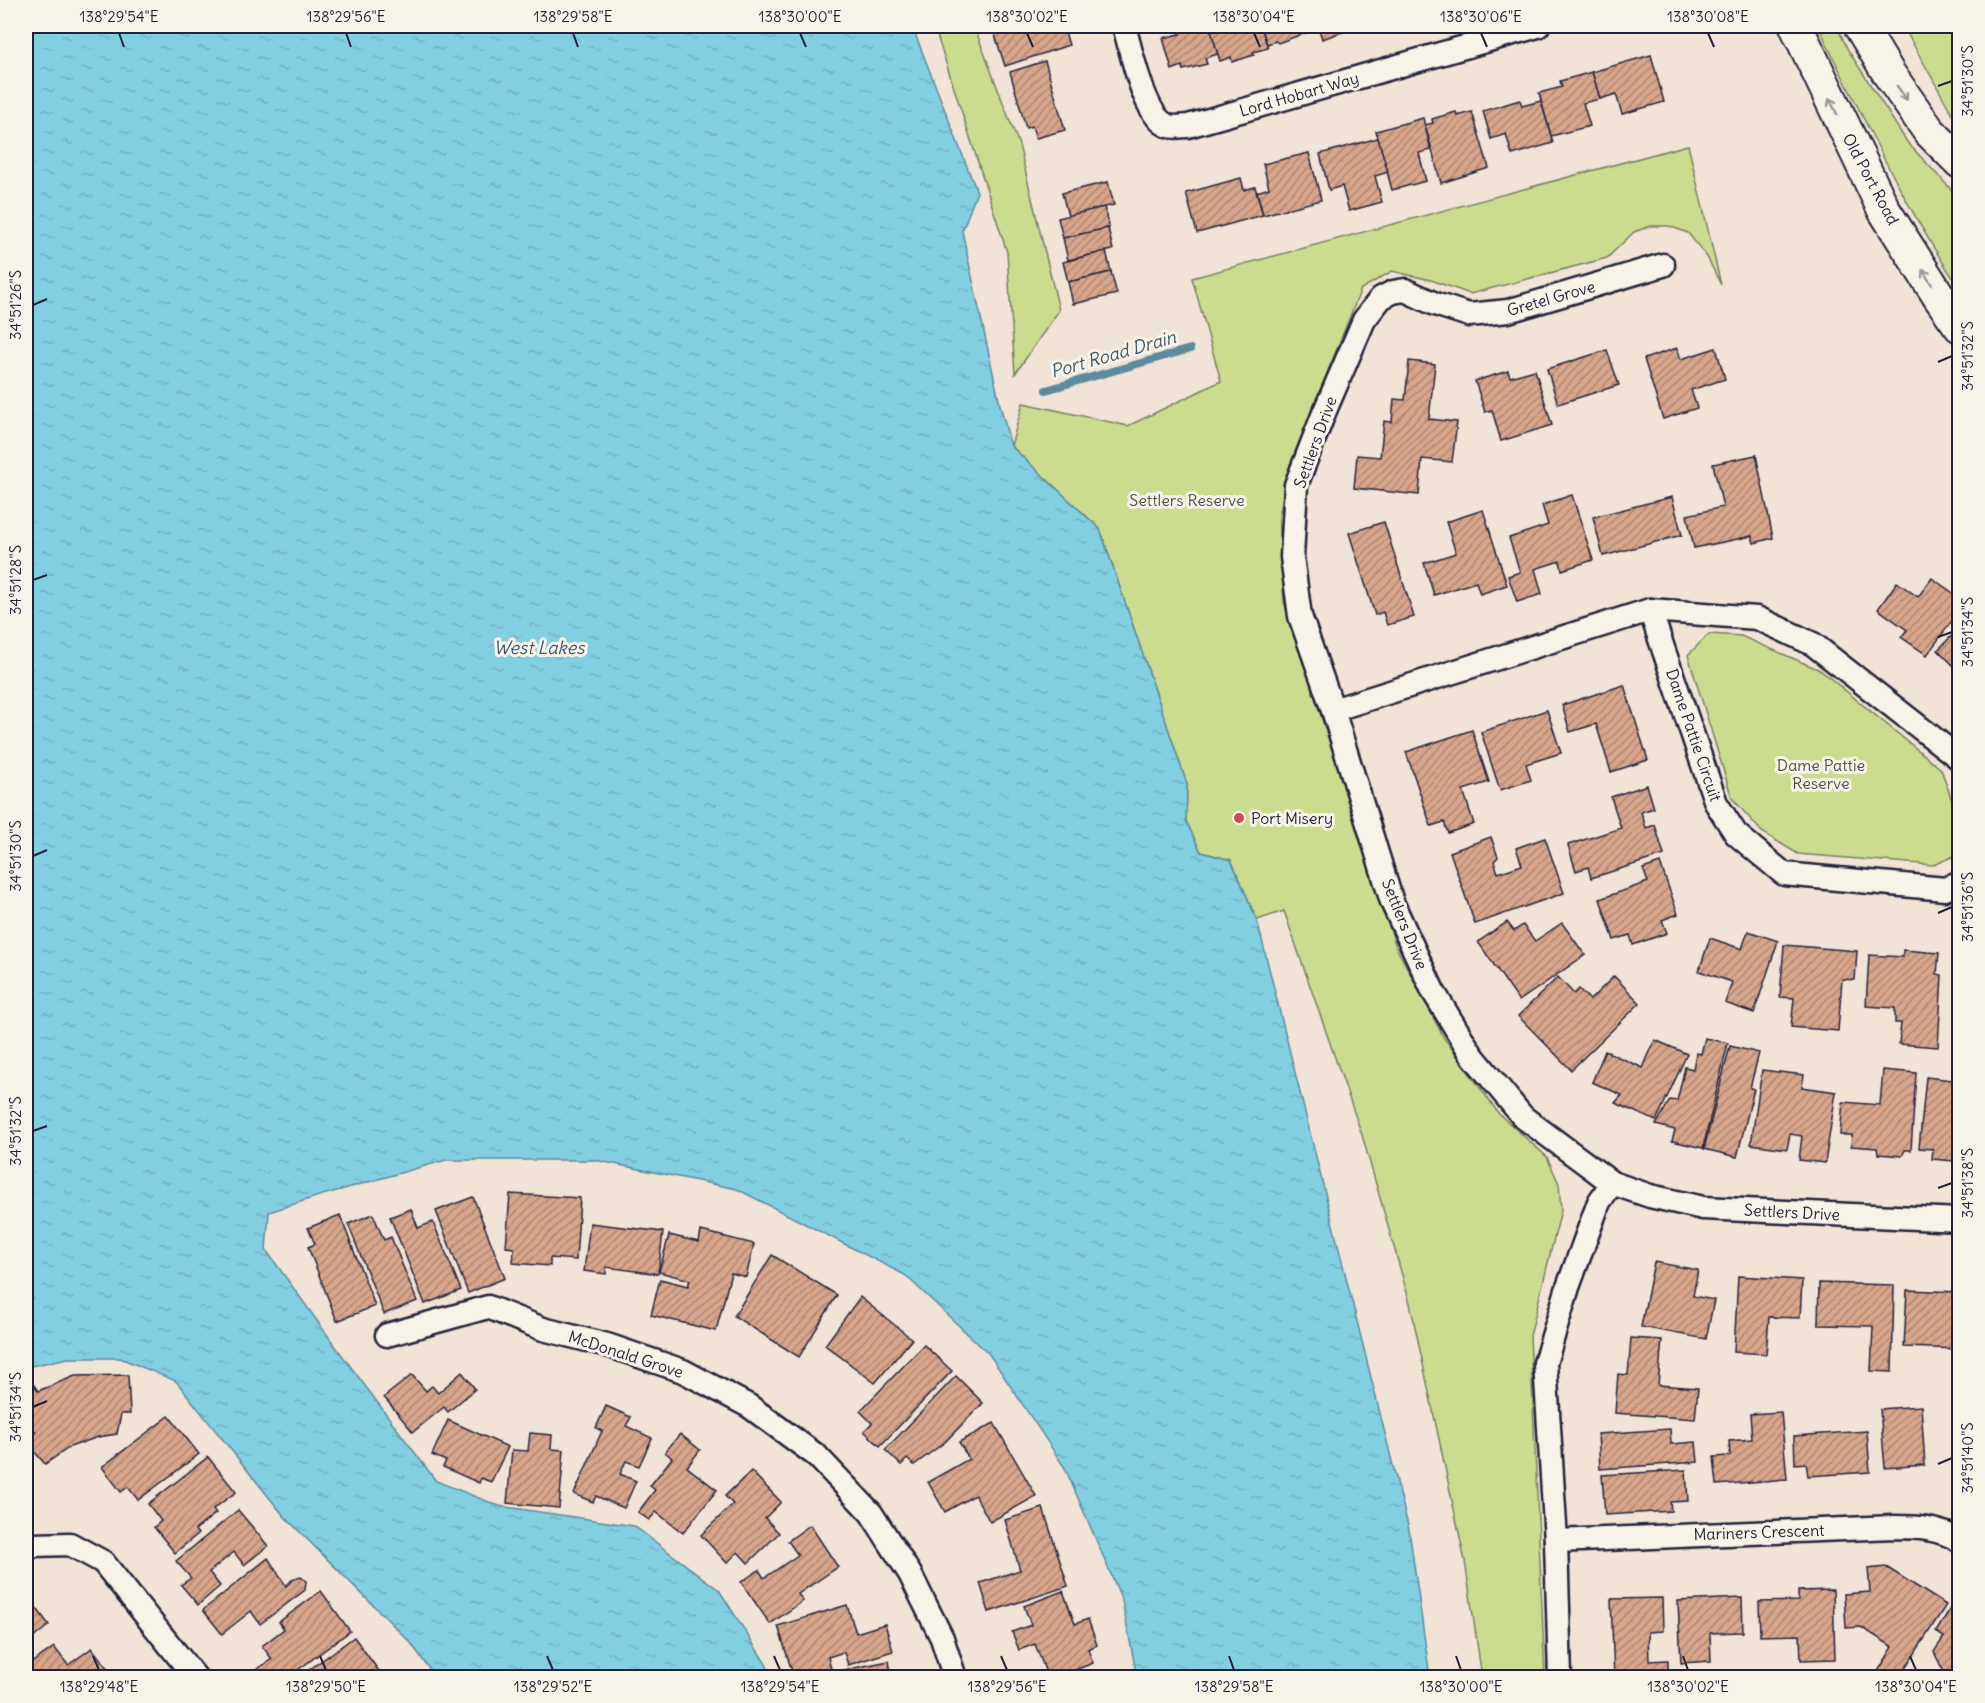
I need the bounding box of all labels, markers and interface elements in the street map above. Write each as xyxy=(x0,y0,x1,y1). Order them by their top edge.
text: 138°29'54"E xyxy=(79,7,159,26)
text: 138°29'56"E xyxy=(306,7,386,26)
text: 138°29'58"E xyxy=(533,7,613,26)
text: 138°30'00"E xyxy=(758,7,842,26)
text: 138°30'02"E xyxy=(986,7,1068,26)
text: 138°30'04"E xyxy=(1213,7,1295,26)
text: 138°30'06"E xyxy=(1440,7,1522,26)
text: 138°30'08"E xyxy=(1667,7,1749,26)
text: 34°51'30"S xyxy=(1958,45,1977,117)
street label: Lord Hobart Way xyxy=(1237,67,1361,121)
one-way arrow xyxy=(1896,84,1908,100)
one-way arrow xyxy=(1827,98,1839,116)
street label: Old Port Road xyxy=(1839,130,1903,228)
one-way arrow xyxy=(1920,269,1932,286)
text: 34°51'26"S xyxy=(6,270,25,340)
street label: Gretel Grove xyxy=(1505,276,1597,320)
text: 34°51'32"S xyxy=(1958,321,1977,391)
water label: Port Road Drain xyxy=(1048,325,1179,383)
street label: Settlers Drive xyxy=(1289,393,1341,491)
park label: Settlers Reserve xyxy=(1129,490,1245,510)
text: 34°51'28"S xyxy=(6,545,25,615)
text: 34°51'34"S xyxy=(1958,597,1977,667)
water label: West Lakes xyxy=(494,636,586,659)
street label: Dame Pattie Circuit xyxy=(1662,666,1726,805)
park label: Dame Pattie Reserve xyxy=(1777,755,1865,793)
place label: Port Misery xyxy=(1251,808,1333,828)
marker: Port Misery xyxy=(1232,811,1246,825)
text: 34°51'30"S xyxy=(6,820,25,892)
text: 34°51'36"S xyxy=(1958,872,1977,942)
street label: Settlers Drive xyxy=(1378,876,1432,972)
text: 34°51'32"S xyxy=(6,1096,25,1166)
text: 34°51'38"S xyxy=(1958,1148,1977,1218)
street label: Settlers Drive xyxy=(1744,1200,1840,1224)
street label: McDonald Grove xyxy=(566,1326,686,1382)
text: 34°51'34"S xyxy=(6,1372,25,1442)
text: 34°51'40"S xyxy=(1958,1422,1977,1494)
street label: Mariners Crescent xyxy=(1693,1520,1825,1544)
text: 138°29'48"E xyxy=(60,1677,139,1696)
text: 138°29'50"E xyxy=(286,1677,366,1696)
text: 138°29'52"E xyxy=(514,1677,592,1696)
text: 138°29'54"E xyxy=(740,1677,820,1696)
text: 138°29'56"E xyxy=(967,1677,1047,1696)
text: 138°29'58"E xyxy=(1194,1677,1274,1696)
text: 138°30'00"E xyxy=(1419,1677,1503,1696)
text: 138°30'02"E xyxy=(1647,1677,1729,1696)
text: 138°30'04"E xyxy=(1875,1677,1957,1696)

